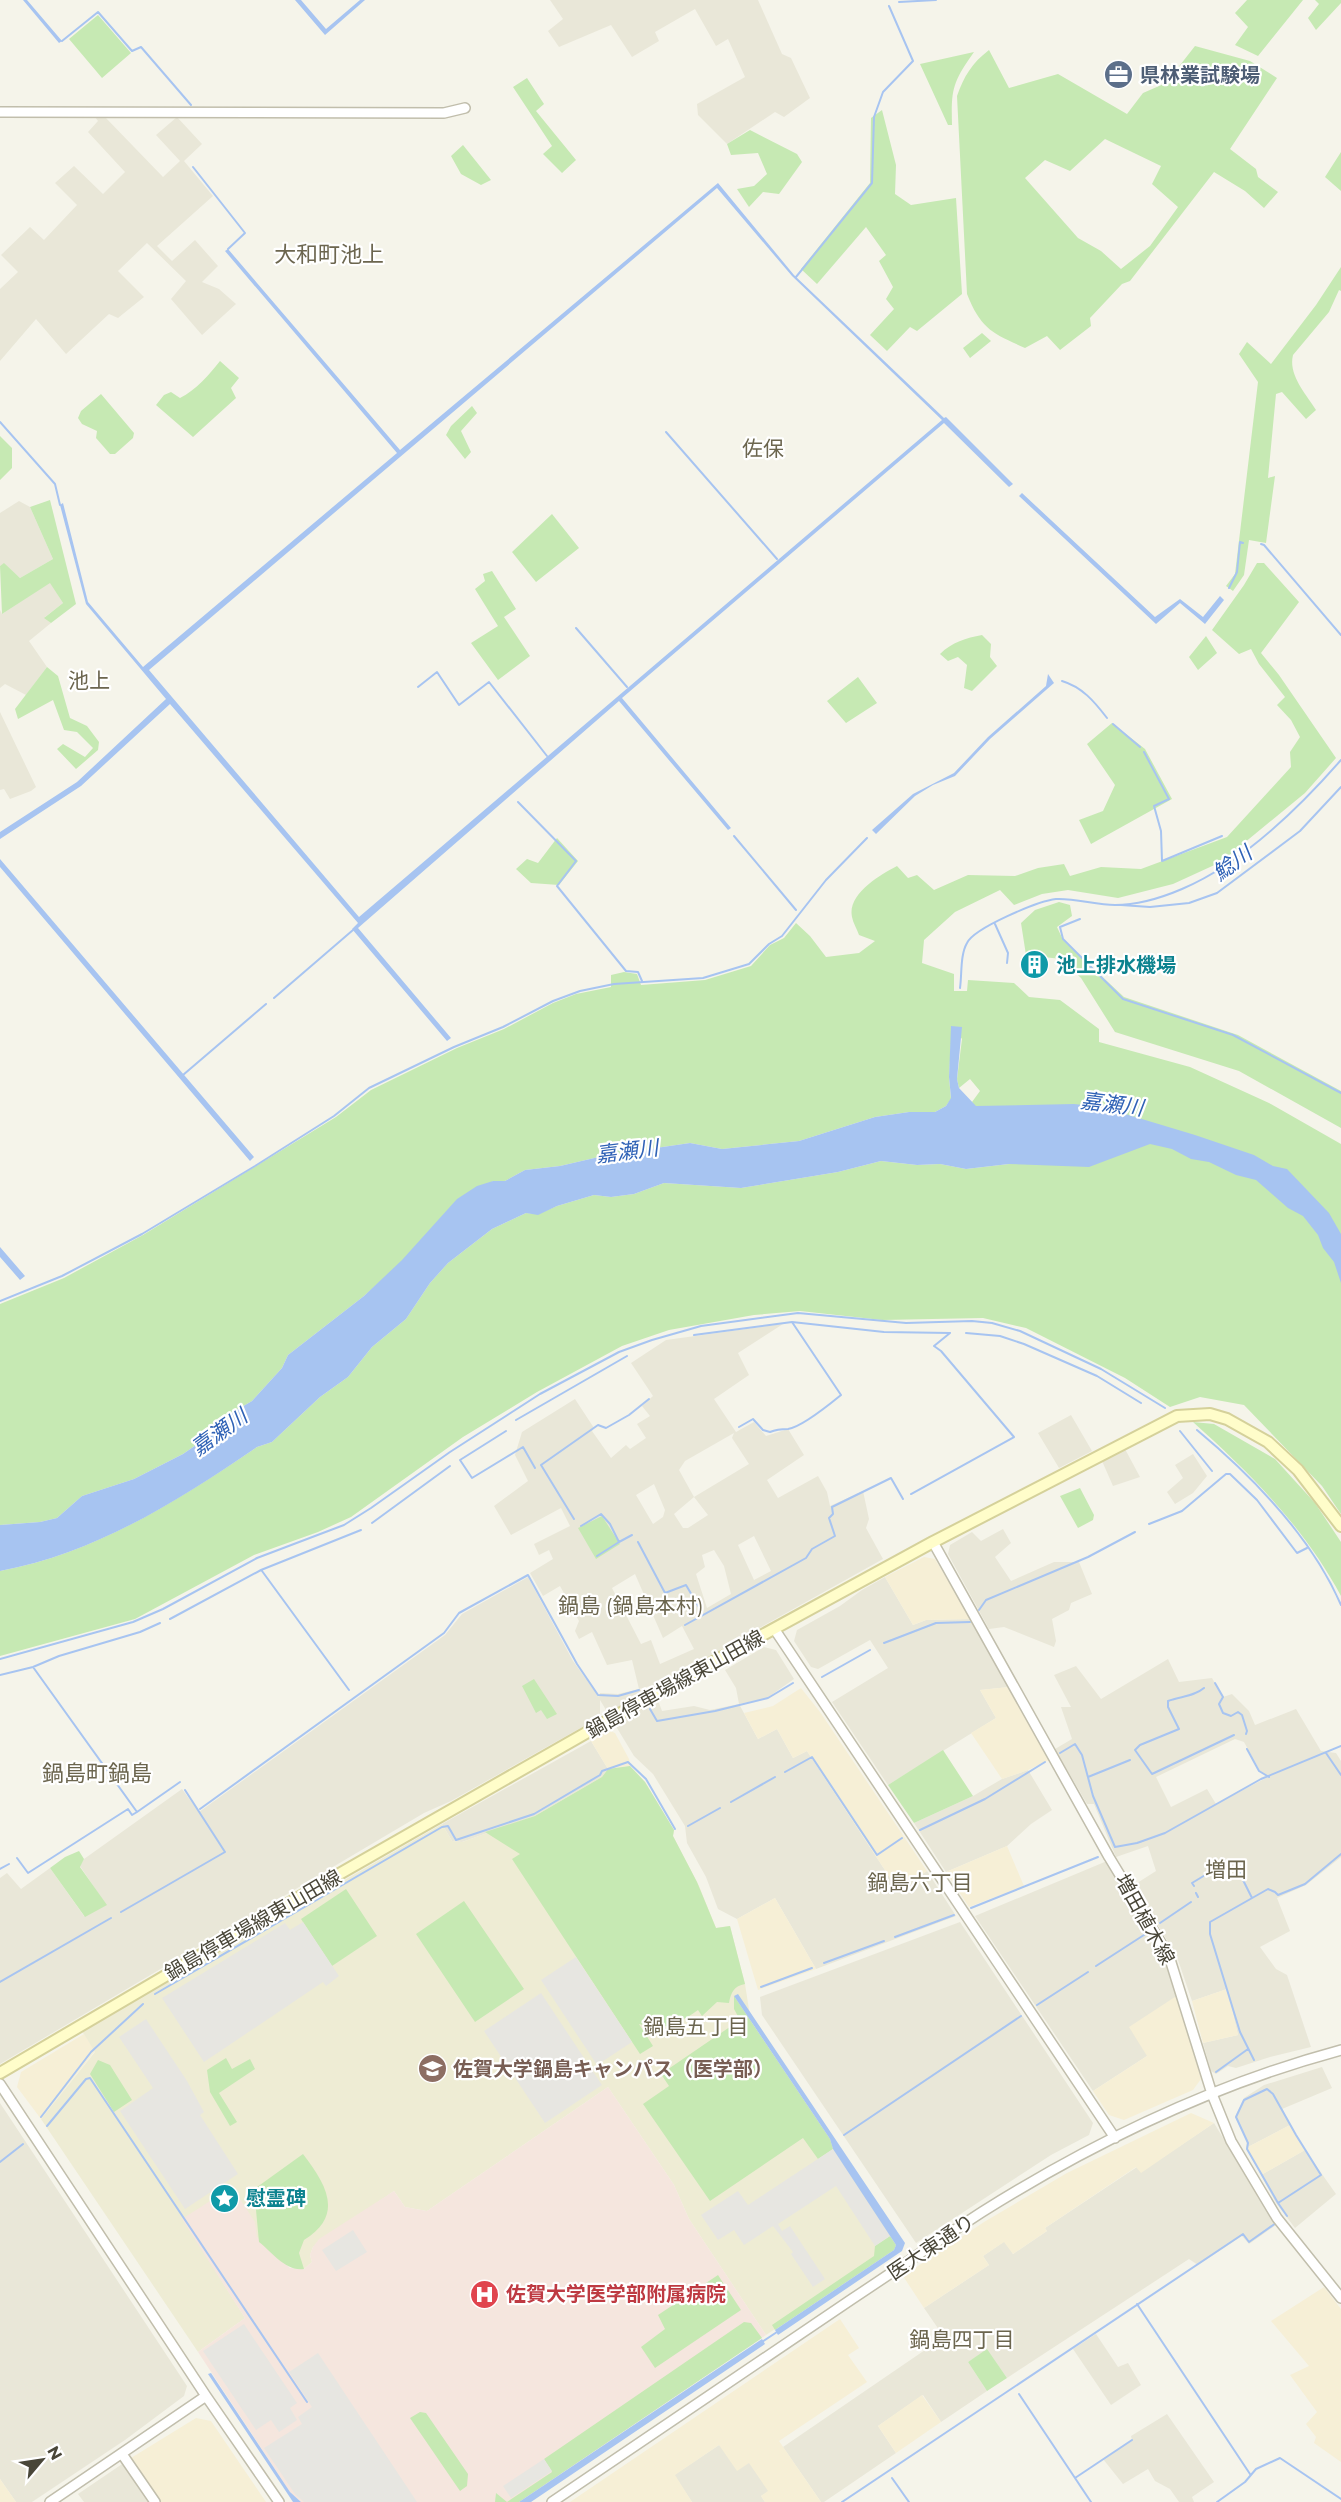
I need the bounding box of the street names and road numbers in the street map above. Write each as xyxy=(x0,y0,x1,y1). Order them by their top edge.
street label: 鍋島停車場線東山田線 xyxy=(582,1625,768,1743)
street label: 鍋島停車場線東山田線 xyxy=(160,1865,346,1985)
street label: 増田植木線 xyxy=(1110,1869,1180,1969)
street label: 医大東通り xyxy=(883,2209,979,2285)

